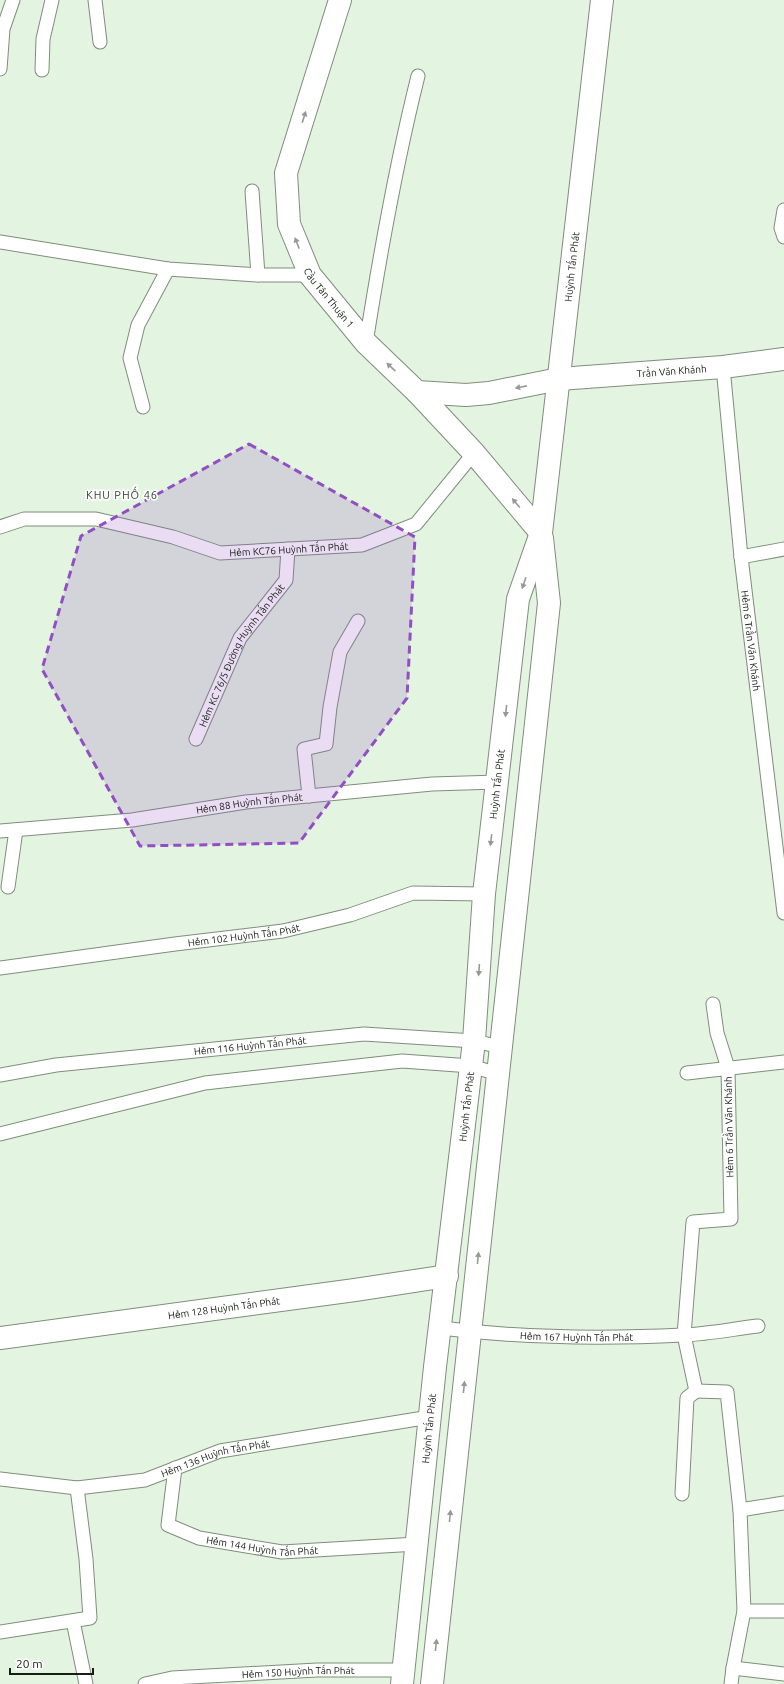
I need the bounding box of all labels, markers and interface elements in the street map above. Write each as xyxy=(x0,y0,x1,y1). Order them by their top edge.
one-way arrow xyxy=(301,111,307,123)
street label: Huỳnh Tấn Phát xyxy=(562,231,581,302)
one-way arrow xyxy=(293,236,299,248)
street label: Cầu Tân Thuận 1 xyxy=(302,266,356,330)
one-way arrow xyxy=(386,363,397,372)
street label: Trần Văn Khánh xyxy=(636,363,707,379)
one-way arrow xyxy=(515,385,527,391)
district label: KHU PHỐ 46 xyxy=(86,486,158,501)
one-way arrow xyxy=(512,497,521,508)
street label: Hẻm KC76 Huỳnh Tấn Phát xyxy=(229,540,349,558)
one-way arrow xyxy=(521,577,527,589)
street label: Hẻm KC 76/5 Đường Huỳnh Tấn Phát xyxy=(197,581,286,728)
street label: Hẻm 6 Trần Văn Khánh xyxy=(740,590,763,692)
one-way arrow xyxy=(503,705,509,717)
street label: Huỳnh Tấn Phát xyxy=(487,748,506,820)
street label: Hẻm 88 Huỳnh Tấn Phát xyxy=(195,791,303,815)
one-way arrow xyxy=(488,834,494,846)
street label: Hẻm 102 Huỳnh Tấn Phát xyxy=(187,922,301,948)
one-way arrow xyxy=(475,964,482,976)
street label: Hẻm 116 Huỳnh Tấn Phát xyxy=(193,1034,307,1057)
street label: Huỳnh Tấn Phát xyxy=(457,1071,476,1142)
street label: Hẻm 6 Trần Văn Khánh xyxy=(721,1076,735,1178)
one-way arrow xyxy=(475,1251,481,1264)
street label: Hẻm 128 Huỳnh Tấn Phát xyxy=(167,1295,281,1321)
street label: Hẻm 167 Huỳnh Tấn Phát xyxy=(520,1330,633,1343)
one-way arrow xyxy=(461,1381,467,1393)
street label: Huỳnh Tấn Phát xyxy=(419,1393,438,1464)
street label: Hẻm 136 Huỳnh Tấn Phát xyxy=(159,1438,270,1479)
one-way arrow xyxy=(447,1510,453,1522)
street label: Hẻm 144 Huỳnh Tấn Phát xyxy=(205,1534,319,1558)
one-way arrow xyxy=(433,1639,439,1651)
scale bar xyxy=(10,1650,93,1676)
text: 20 m xyxy=(16,1657,43,1670)
street label: Hẻm 150 Huỳnh Tấn Phát xyxy=(241,1663,355,1680)

